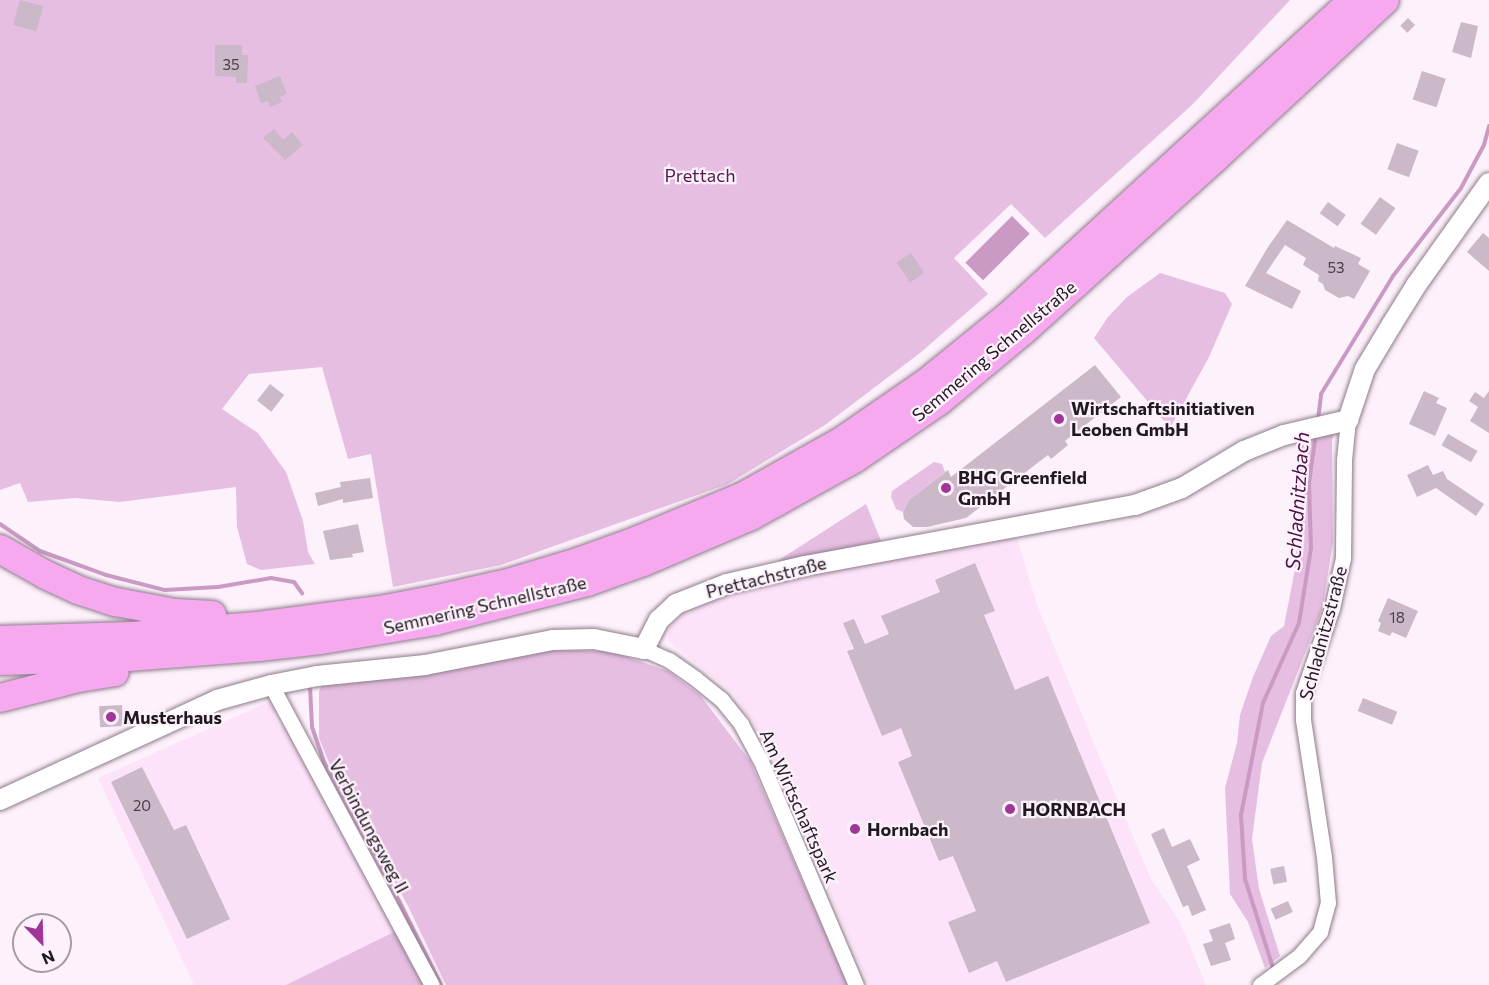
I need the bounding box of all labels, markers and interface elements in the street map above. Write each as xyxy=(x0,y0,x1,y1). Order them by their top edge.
house number: 35 xyxy=(222,56,240,74)
park label: Prettach xyxy=(665,164,735,186)
house number: 53 xyxy=(1327,259,1345,277)
street label: Semmering Schnellstraße xyxy=(908,276,1080,426)
place label: Wirtschaftsinitiativen Leoben GmbH xyxy=(1071,398,1255,440)
marker: Wirtschaftsinitiativen Leoben GmbH xyxy=(1052,412,1066,426)
water label: Schladnitzbach xyxy=(1280,431,1314,571)
place label: BHG Greenfield GmbH xyxy=(958,467,1087,510)
marker: BHG Greenfield GmbH xyxy=(939,481,953,495)
street label: Prettachstraße xyxy=(704,552,828,602)
street label: Schladnitzstraße xyxy=(1295,564,1351,702)
street label: Semmering Schnellstraße xyxy=(382,571,588,639)
house number: 18 xyxy=(1389,609,1405,627)
place label: Musterhaus xyxy=(123,706,222,728)
marker: Musterhaus xyxy=(104,710,118,724)
street label: Am Wirtschaftspark xyxy=(755,726,843,886)
street label: Verbindungsweg II xyxy=(325,755,413,897)
house number: 20 xyxy=(133,797,151,815)
place label: HORNBACH xyxy=(1022,798,1126,820)
marker: HORNBACH xyxy=(1003,802,1017,816)
place label: Hornbach xyxy=(867,818,948,840)
marker: Hornbach xyxy=(848,822,862,836)
north arrow xyxy=(12,913,72,973)
text: N xyxy=(39,947,58,969)

